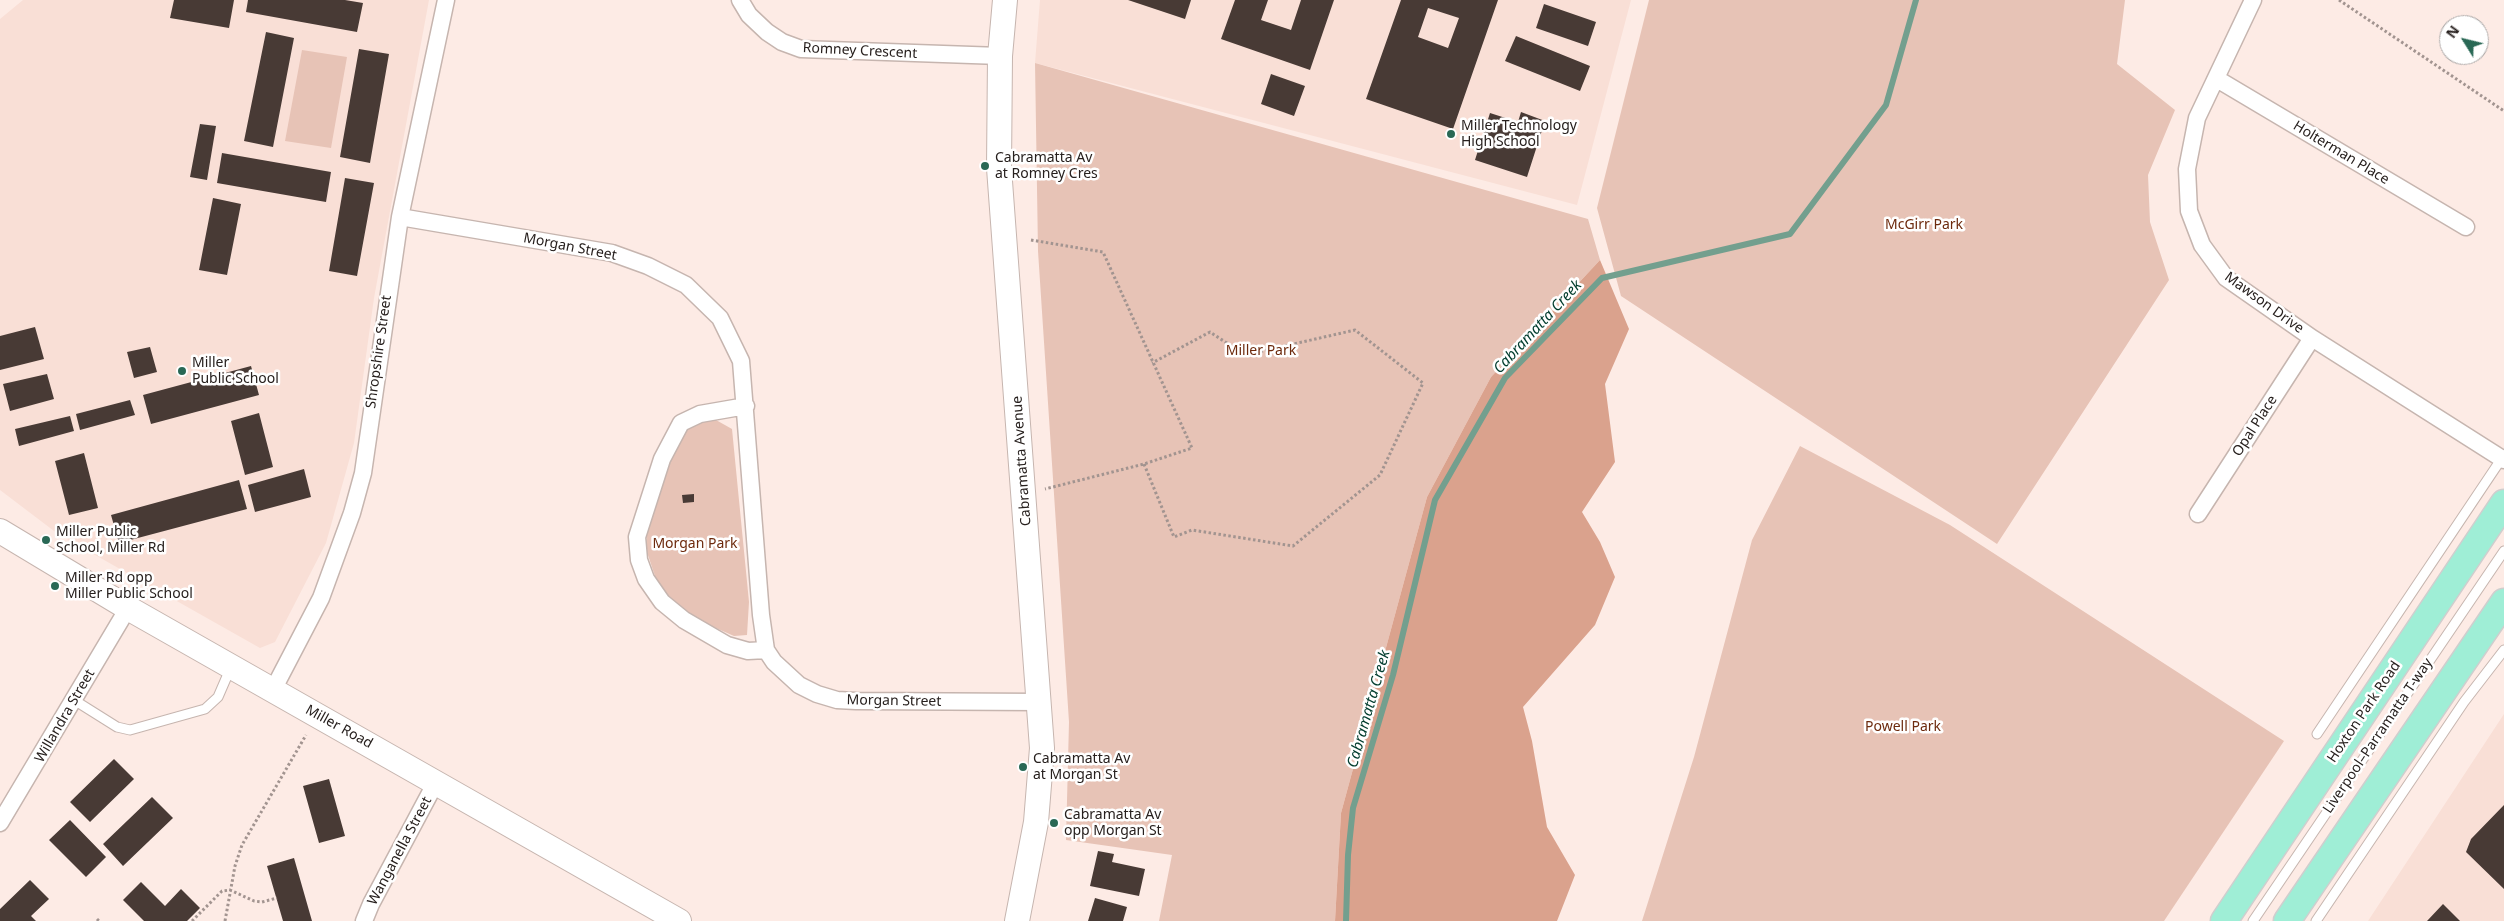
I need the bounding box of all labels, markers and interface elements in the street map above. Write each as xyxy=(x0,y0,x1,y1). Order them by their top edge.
north arrow xyxy=(2439,15,2489,65)
text: N xyxy=(2441,21,2463,42)
street label: Romney Crescent xyxy=(802,40,918,62)
place label: Miller Technology High School xyxy=(1461,118,1577,150)
street label: Holterman Place xyxy=(2290,118,2392,188)
marker: Miller Technology High School xyxy=(1445,128,1457,140)
place label: Cabramatta Av at Romney Cres xyxy=(995,150,1098,182)
marker: Cabramatta Av at Romney Cres xyxy=(979,160,991,172)
park label: McGirr Park xyxy=(1885,217,1963,233)
street label: Morgan Street xyxy=(522,230,618,264)
street label: Mawson Drive xyxy=(2221,269,2307,337)
water label: Cabramatta Creek xyxy=(1490,277,1586,377)
street label: Shropshire Street xyxy=(363,294,395,410)
park label: Miller Park xyxy=(1226,343,1296,359)
place label: Miller Public School xyxy=(192,355,279,388)
marker: Miller Public School xyxy=(176,365,188,377)
street label: Opal Place xyxy=(2229,392,2281,460)
street label: Cabramatta Avenue xyxy=(1009,395,1035,527)
place label: Miller Public School, Miller Rd xyxy=(56,524,165,556)
marker: Miller Public School, Miller Rd xyxy=(40,534,52,546)
park label: Morgan Park xyxy=(652,536,738,552)
place label: Miller Rd opp Miller Public School xyxy=(65,570,193,602)
marker: Miller Rd opp Miller Public School xyxy=(49,580,61,592)
water label: Cabramatta Creek xyxy=(1344,648,1394,770)
street label: Liverpool–Parramatta T-way xyxy=(2320,655,2436,817)
street label: Hoxton Park Road xyxy=(2324,658,2404,766)
street label: Willandra Street xyxy=(31,666,99,766)
street label: Morgan Street xyxy=(847,692,941,710)
street label: Miller Road xyxy=(302,702,376,752)
park label: Powell Park xyxy=(1865,719,1941,735)
place label: Cabramatta Av at Morgan St xyxy=(1033,751,1130,784)
marker: Cabramatta Av at Morgan St xyxy=(1017,761,1029,773)
street label: Wanganella Street xyxy=(364,794,436,908)
place label: Cabramatta Av opp Morgan St xyxy=(1064,807,1162,840)
marker: Cabramatta Av opp Morgan St xyxy=(1048,817,1060,829)

